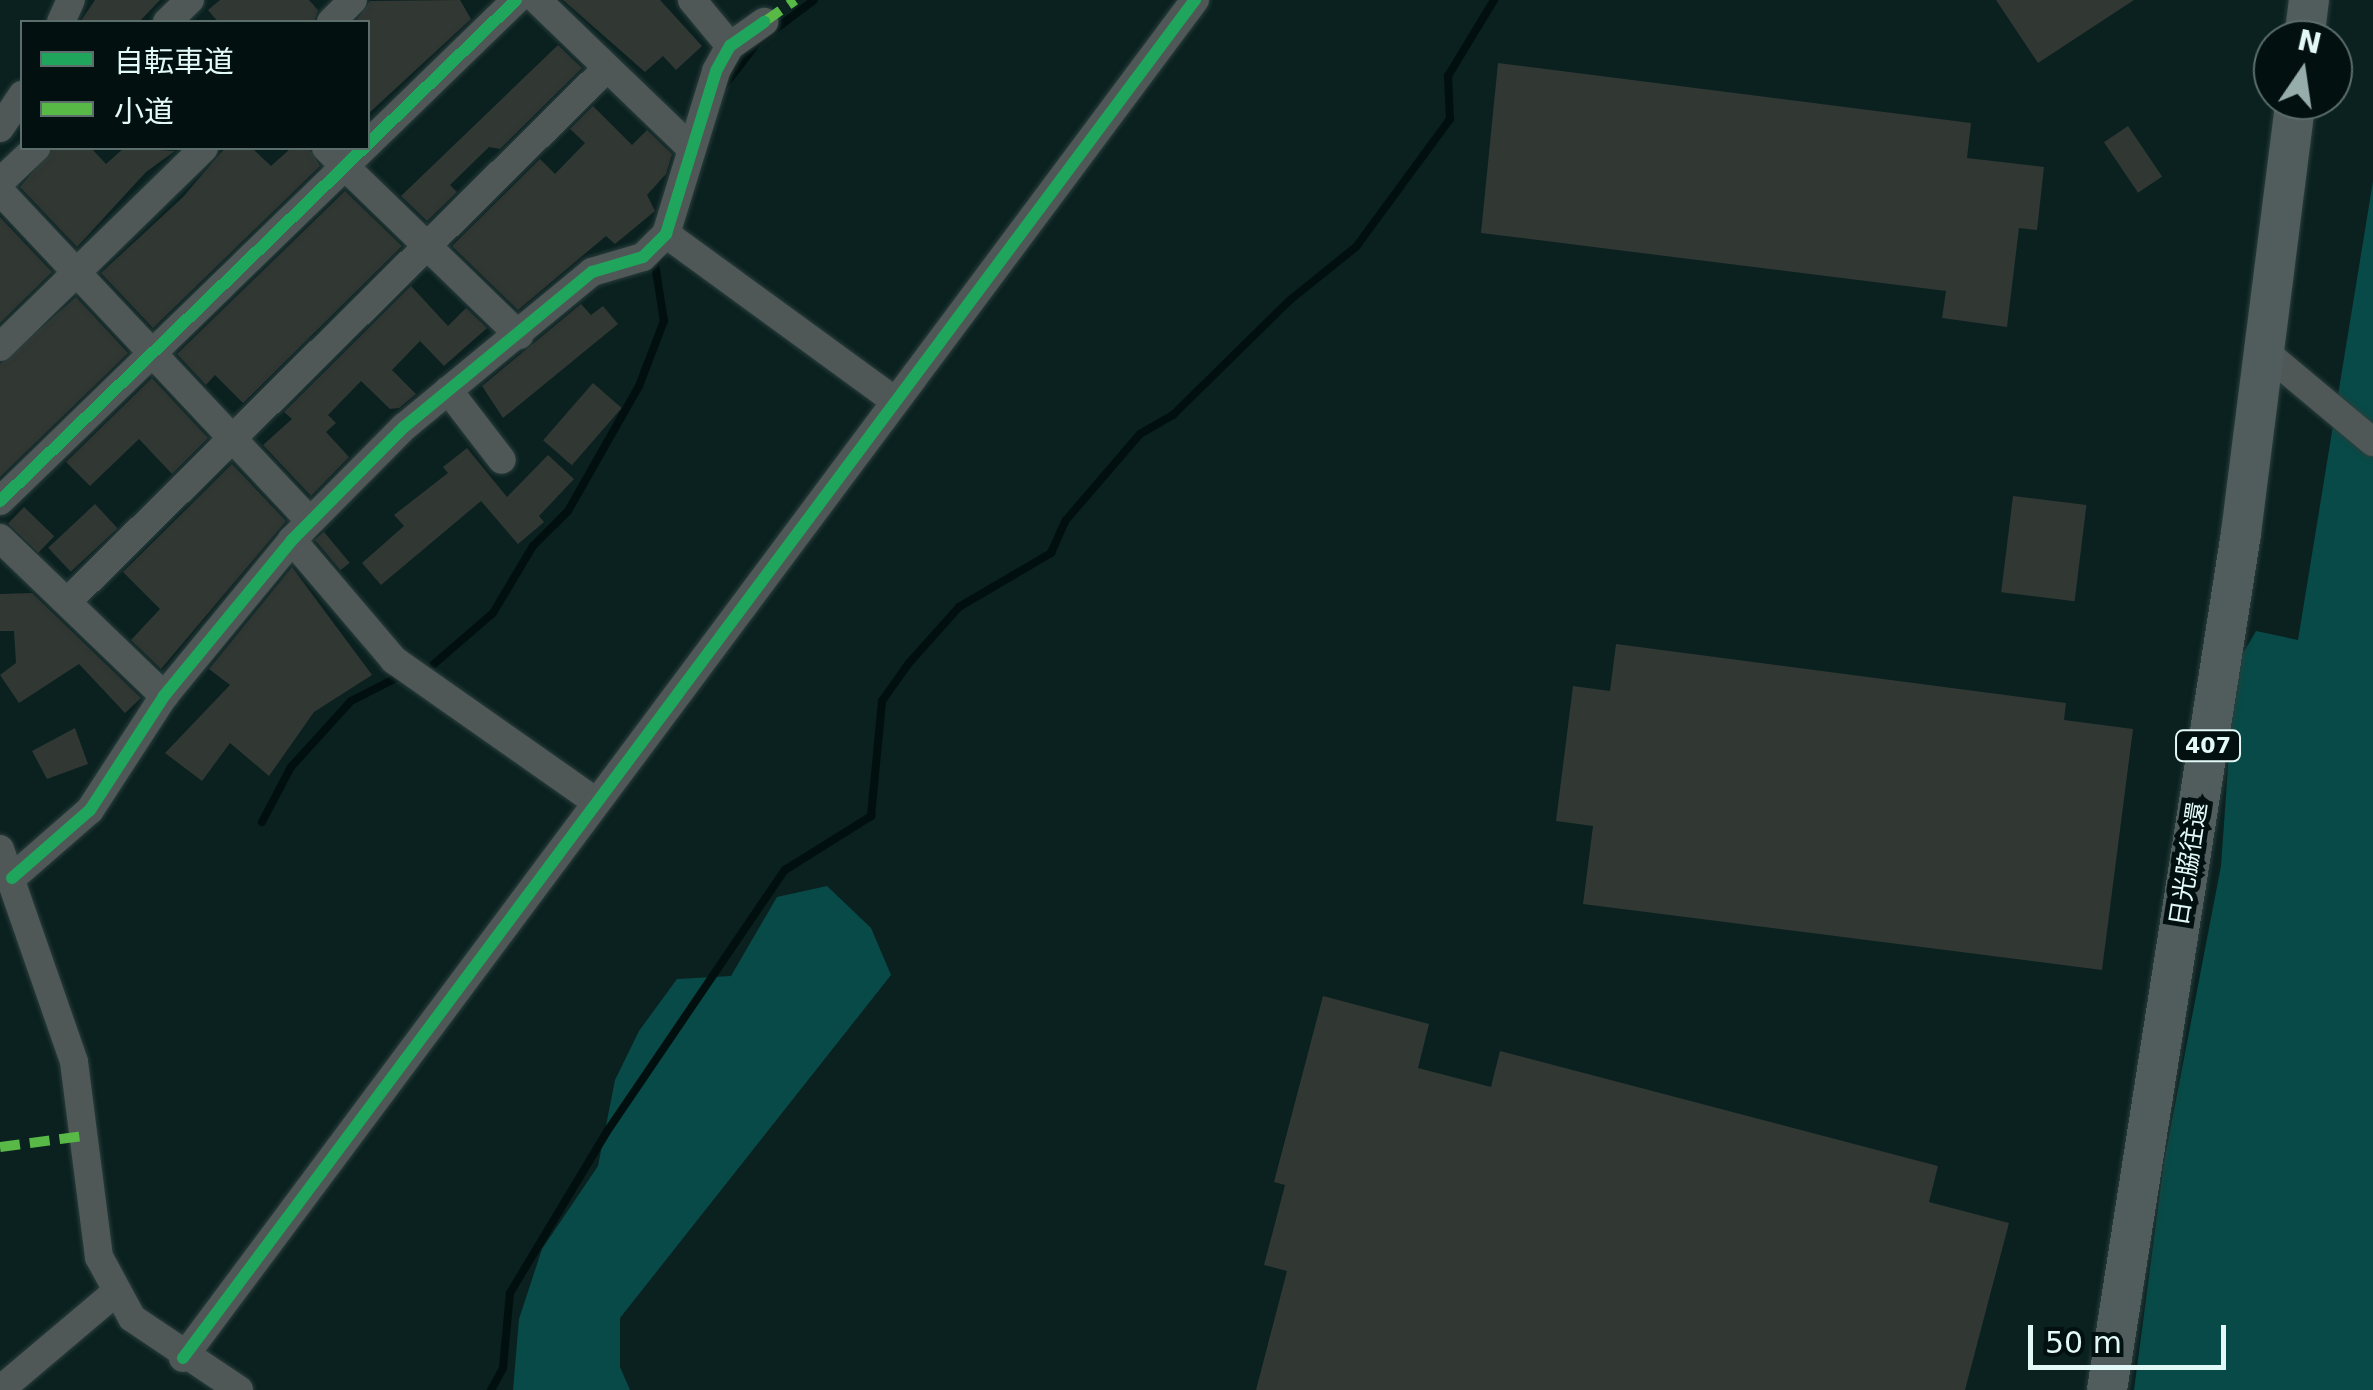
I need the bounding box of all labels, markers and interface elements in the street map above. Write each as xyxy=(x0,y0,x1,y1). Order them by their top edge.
legend xyxy=(20,20,370,150)
north arrow xyxy=(2253,20,2353,120)
text: N xyxy=(2294,24,2325,61)
text: 自転車道 xyxy=(114,44,234,79)
text: 小道 xyxy=(114,94,174,129)
road number: 407 xyxy=(2173,729,2243,763)
street label: 日光脇往還 xyxy=(2164,800,2214,928)
scale bar xyxy=(2033,1305,2230,1367)
text: 50 m xyxy=(2045,1325,2122,1360)

